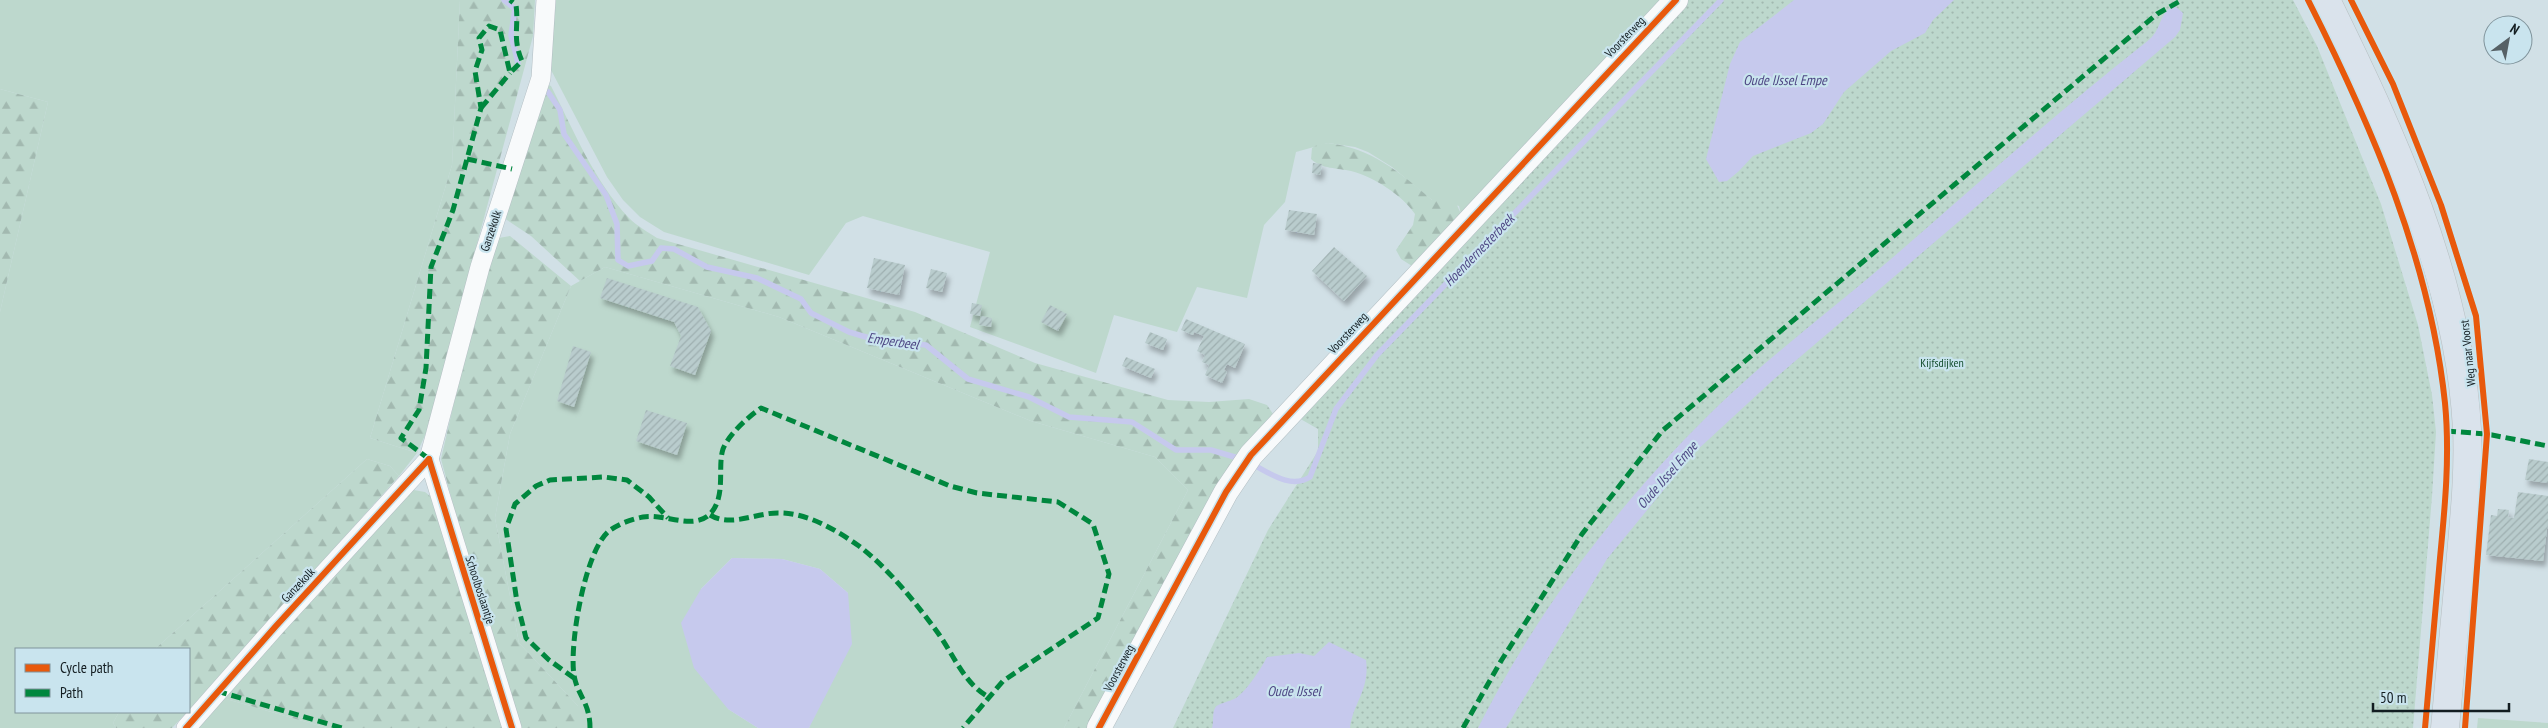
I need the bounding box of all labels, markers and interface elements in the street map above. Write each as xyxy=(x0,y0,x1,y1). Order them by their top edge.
street label: Voorsterweg xyxy=(1601,13,1648,61)
north arrow xyxy=(2483,15,2533,65)
text: N xyxy=(2507,19,2523,39)
water label: Oude IJssel Empe xyxy=(1743,71,1828,89)
street label: Ganzekolk xyxy=(477,208,504,253)
water label: Hoendernesterbeek xyxy=(1440,209,1519,290)
street label: Voorsterweg xyxy=(1324,309,1371,357)
street label: Weg naar Voorst xyxy=(2456,318,2478,387)
water label: Emperbeel xyxy=(866,328,922,354)
park label: Kijfsdijken xyxy=(1920,355,1964,370)
water label: Oude IJssel Empe xyxy=(1633,437,1702,512)
street label: Schoolboslaantje xyxy=(462,554,499,626)
street label: Ganzekolk xyxy=(278,564,318,605)
street label: Voorsterweg xyxy=(1099,642,1137,695)
legend xyxy=(15,648,190,713)
text: Cycle path xyxy=(60,658,113,677)
scale bar xyxy=(2373,680,2509,712)
water label: Oude IJssel xyxy=(1267,682,1323,700)
text: Path xyxy=(60,683,83,702)
text: 50 m xyxy=(2380,688,2406,707)

